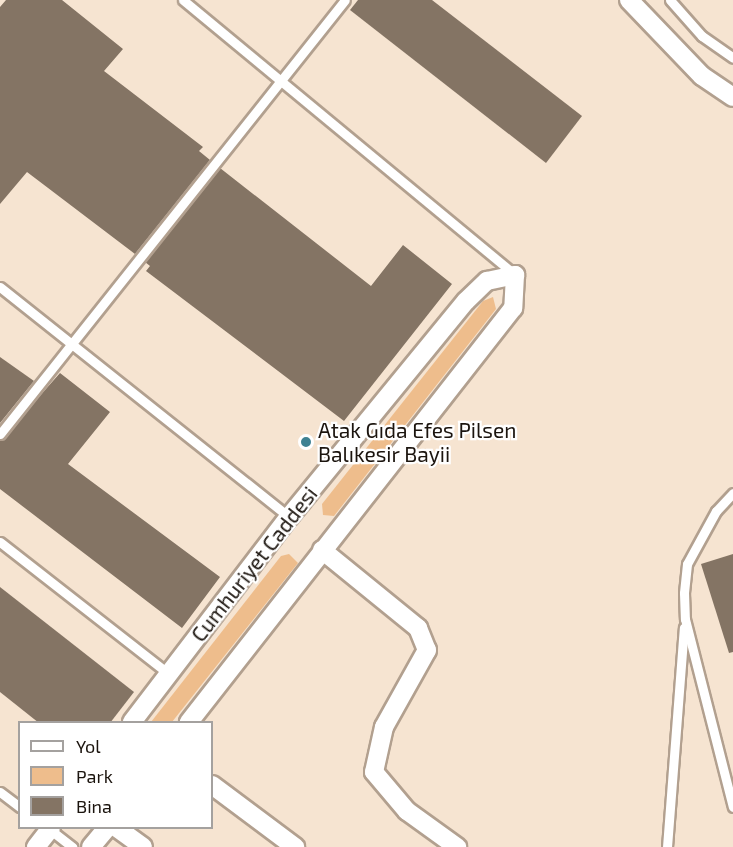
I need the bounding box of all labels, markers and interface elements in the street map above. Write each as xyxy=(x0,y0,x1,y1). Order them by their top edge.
place label: Atak Gıda Efes Pilsen Balıkesir Bayii xyxy=(318,417,517,467)
marker: Atak Gıda Efes Pilsen Balıkesir Bayii xyxy=(299,435,313,449)
street label: Cumhuriyet Caddesi xyxy=(186,481,322,647)
legend xyxy=(18,721,213,829)
text: Yol xyxy=(76,735,101,757)
text: Park xyxy=(76,765,113,787)
text: Bina xyxy=(76,795,112,817)

